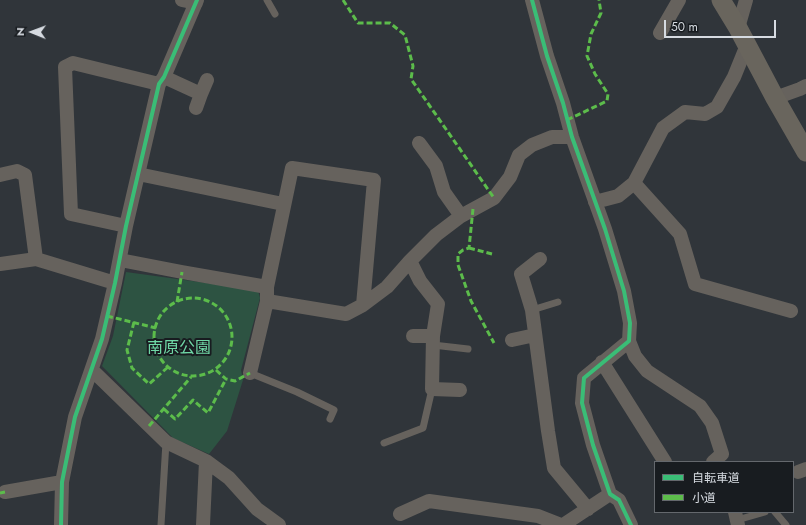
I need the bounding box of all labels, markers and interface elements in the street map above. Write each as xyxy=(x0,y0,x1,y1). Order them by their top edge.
north arrow xyxy=(12,12,52,52)
scale bar xyxy=(666,12,778,38)
text: 50 m xyxy=(671,18,698,36)
text: N xyxy=(12,27,28,36)
park label: 南原公園 xyxy=(147,339,211,359)
legend xyxy=(654,461,794,513)
text: 自転車道 xyxy=(692,469,740,487)
text: 小道 xyxy=(692,489,716,507)

